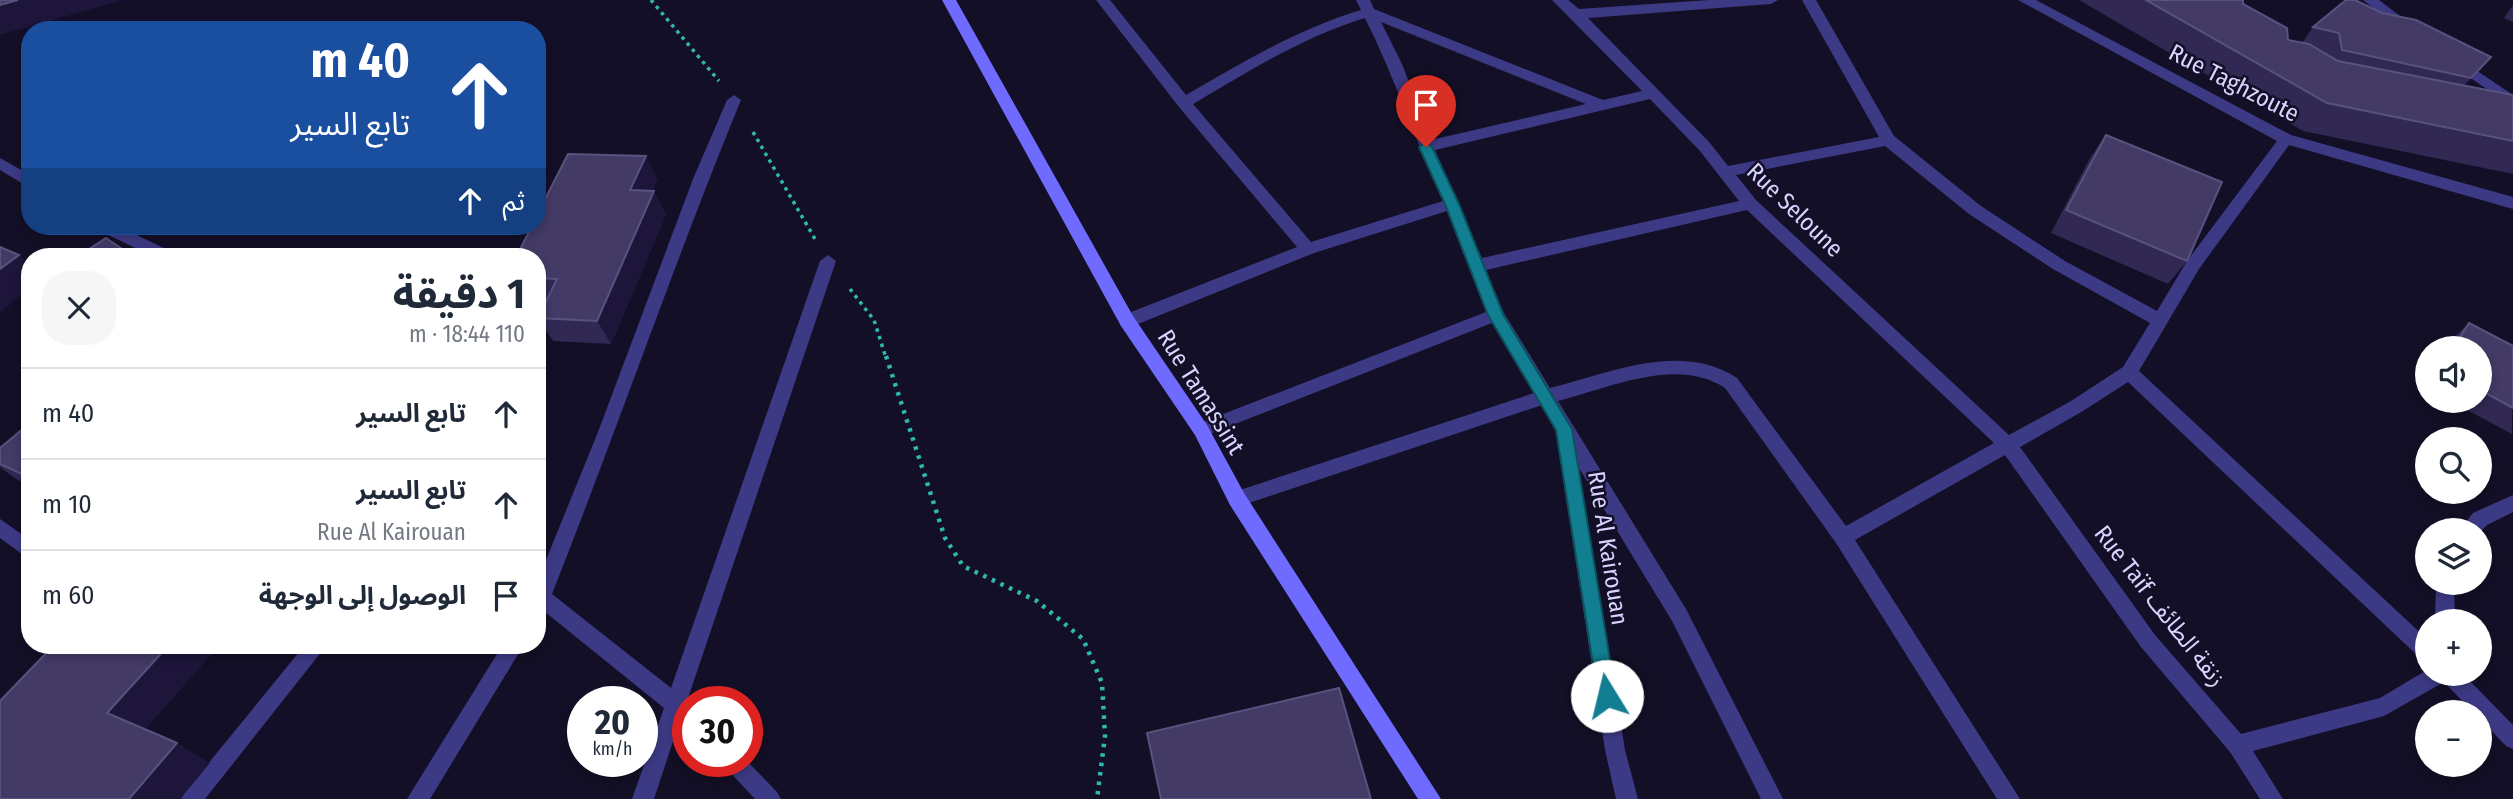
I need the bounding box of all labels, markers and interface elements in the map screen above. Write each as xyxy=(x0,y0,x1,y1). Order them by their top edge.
text: 40 m xyxy=(310,31,410,90)
street label: Rue Taghzoute xyxy=(2164,38,2304,128)
icon: ahead xyxy=(434,49,525,140)
pin xyxy=(1396,75,1456,147)
icon: arrive xyxy=(1407,86,1445,124)
text: تابع السير xyxy=(290,105,410,143)
street label: Rue Seloune xyxy=(1741,157,1849,263)
icon: ahead xyxy=(451,182,489,220)
text: ثم xyxy=(503,186,525,217)
text: 1 دقيقة xyxy=(393,269,525,319)
button: close xyxy=(42,271,116,345)
text: 110 m · 18:44 xyxy=(409,320,525,348)
street label: Rue Tamassint xyxy=(1152,325,1250,460)
map controls xyxy=(2415,336,2492,777)
button: sound xyxy=(2415,336,2492,413)
icon: ahead xyxy=(487,395,525,433)
text: 40 m xyxy=(42,398,94,429)
text: تابع السير xyxy=(356,398,466,429)
button: search xyxy=(2415,427,2492,504)
street label: Rue Al Kairouan xyxy=(1582,469,1634,627)
text: تابع السير xyxy=(356,475,466,506)
icon: ahead xyxy=(487,486,525,524)
text: 10 m xyxy=(42,489,92,520)
text: Rue Al Kairouan xyxy=(317,518,466,546)
button: layers xyxy=(2415,518,2492,595)
street label: Rue Taïf زنقة الطائف xyxy=(2089,520,2231,692)
icon: arrive xyxy=(487,577,525,615)
text: 60 m xyxy=(42,580,95,611)
text: الوصول إلى الوجهة xyxy=(259,580,466,611)
button: + xyxy=(2415,609,2492,686)
position arrow xyxy=(1570,659,1644,733)
speed limit sign: 30 xyxy=(672,686,763,777)
button: − xyxy=(2415,700,2492,777)
text: 20 xyxy=(595,701,630,743)
text: km/h xyxy=(592,738,633,760)

